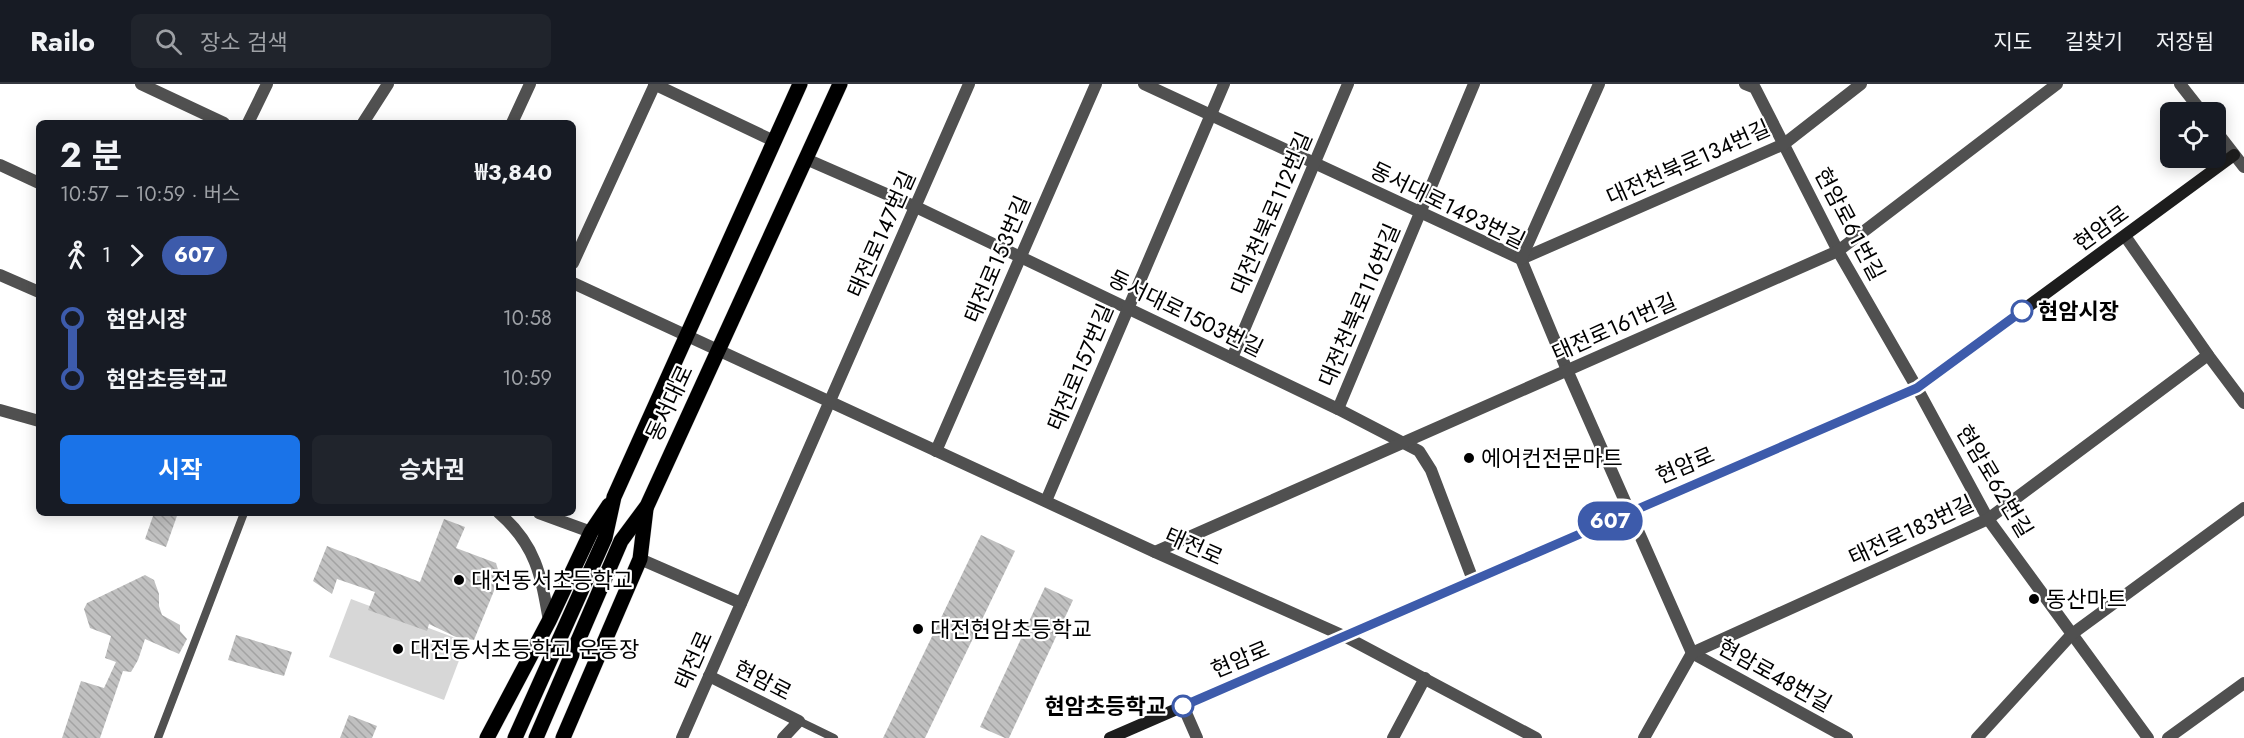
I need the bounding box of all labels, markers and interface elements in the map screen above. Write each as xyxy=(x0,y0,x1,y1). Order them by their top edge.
search box xyxy=(131,14,551,68)
text: Railo xyxy=(30,21,95,62)
icon: search xyxy=(152,25,185,58)
text: 장소 검색 xyxy=(200,26,288,58)
text: 지도 xyxy=(1993,27,2032,57)
text: 길찾기 xyxy=(2065,27,2123,57)
text: 저장됨 xyxy=(2156,27,2214,57)
map controls xyxy=(2160,102,2226,168)
button: locate xyxy=(2160,102,2226,168)
street label: 대전천북로134번길 xyxy=(1601,112,1775,212)
street label: 대전천북로112번길 xyxy=(1222,127,1320,299)
text: 2 분 xyxy=(60,132,122,179)
street label: 동서대로1493번길 xyxy=(1365,154,1531,256)
text: ₩3,840 xyxy=(475,156,552,188)
street label: 현암로61번길 xyxy=(1807,162,1893,286)
street label: 태전로147번길 xyxy=(839,166,923,302)
text: 10:57 – 10:59 · 버스 xyxy=(60,180,240,209)
street label: 태전로153번길 xyxy=(956,190,1038,328)
street label: 현암로 xyxy=(2067,197,2135,259)
street label: 대전천북로116번길 xyxy=(1310,219,1408,391)
icon: walk xyxy=(60,239,93,272)
icon: forward xyxy=(120,239,153,272)
text: 607 xyxy=(174,240,215,270)
text: 1 xyxy=(102,241,111,270)
street label: 동서대로1503번길 xyxy=(1103,262,1269,364)
street label: 태전로161번길 xyxy=(1546,285,1682,369)
place label: 현암시장 xyxy=(2038,295,2119,327)
street label: 태전로157번길 xyxy=(1039,299,1121,435)
marker: 현암시장 xyxy=(2011,300,2033,322)
text: 현암시장 xyxy=(106,303,187,335)
text: 10:58 xyxy=(503,304,552,333)
street label: 동서대로 xyxy=(637,360,701,446)
text: 현암초등학교 xyxy=(106,363,227,395)
text: 10:59 xyxy=(502,364,552,393)
street label: 현암로62번길 xyxy=(1949,419,2041,543)
button: 시작 xyxy=(60,435,300,504)
button: 승차권 xyxy=(312,435,552,504)
street label: 현암로 xyxy=(1651,438,1719,492)
place label: 에어컨전문마트 xyxy=(1481,442,1623,474)
marker: 에어컨전문마트 xyxy=(1462,451,1476,465)
street label: 태전로183번길 xyxy=(1843,487,1979,573)
line badge: 607 xyxy=(1576,502,1644,540)
text: 607 xyxy=(1590,506,1630,536)
street label: 태전로 xyxy=(1160,519,1228,573)
place label: 대전동서초등학교 xyxy=(471,564,633,596)
marker: 대전동서초등학교 xyxy=(452,573,466,587)
place label: 동산마트 xyxy=(2046,583,2127,615)
marker: 동산마트 xyxy=(2027,592,2041,606)
place label: 대전현암초등학교 xyxy=(930,613,1092,645)
marker: 대전현암초등학교 xyxy=(911,622,925,636)
street label: 태전로 xyxy=(666,626,720,694)
street label: 현암로48번길 xyxy=(1712,630,1838,720)
street label: 현암로 xyxy=(1206,632,1274,686)
place label: 대전동서초등학교 운동장 xyxy=(410,633,639,665)
marker: 대전동서초등학교 운동장 xyxy=(391,642,405,656)
street label: 현암로 xyxy=(729,652,797,708)
place label: 현암초등학교 xyxy=(1045,690,1166,722)
marker: 현암초등학교 xyxy=(1172,695,1194,717)

